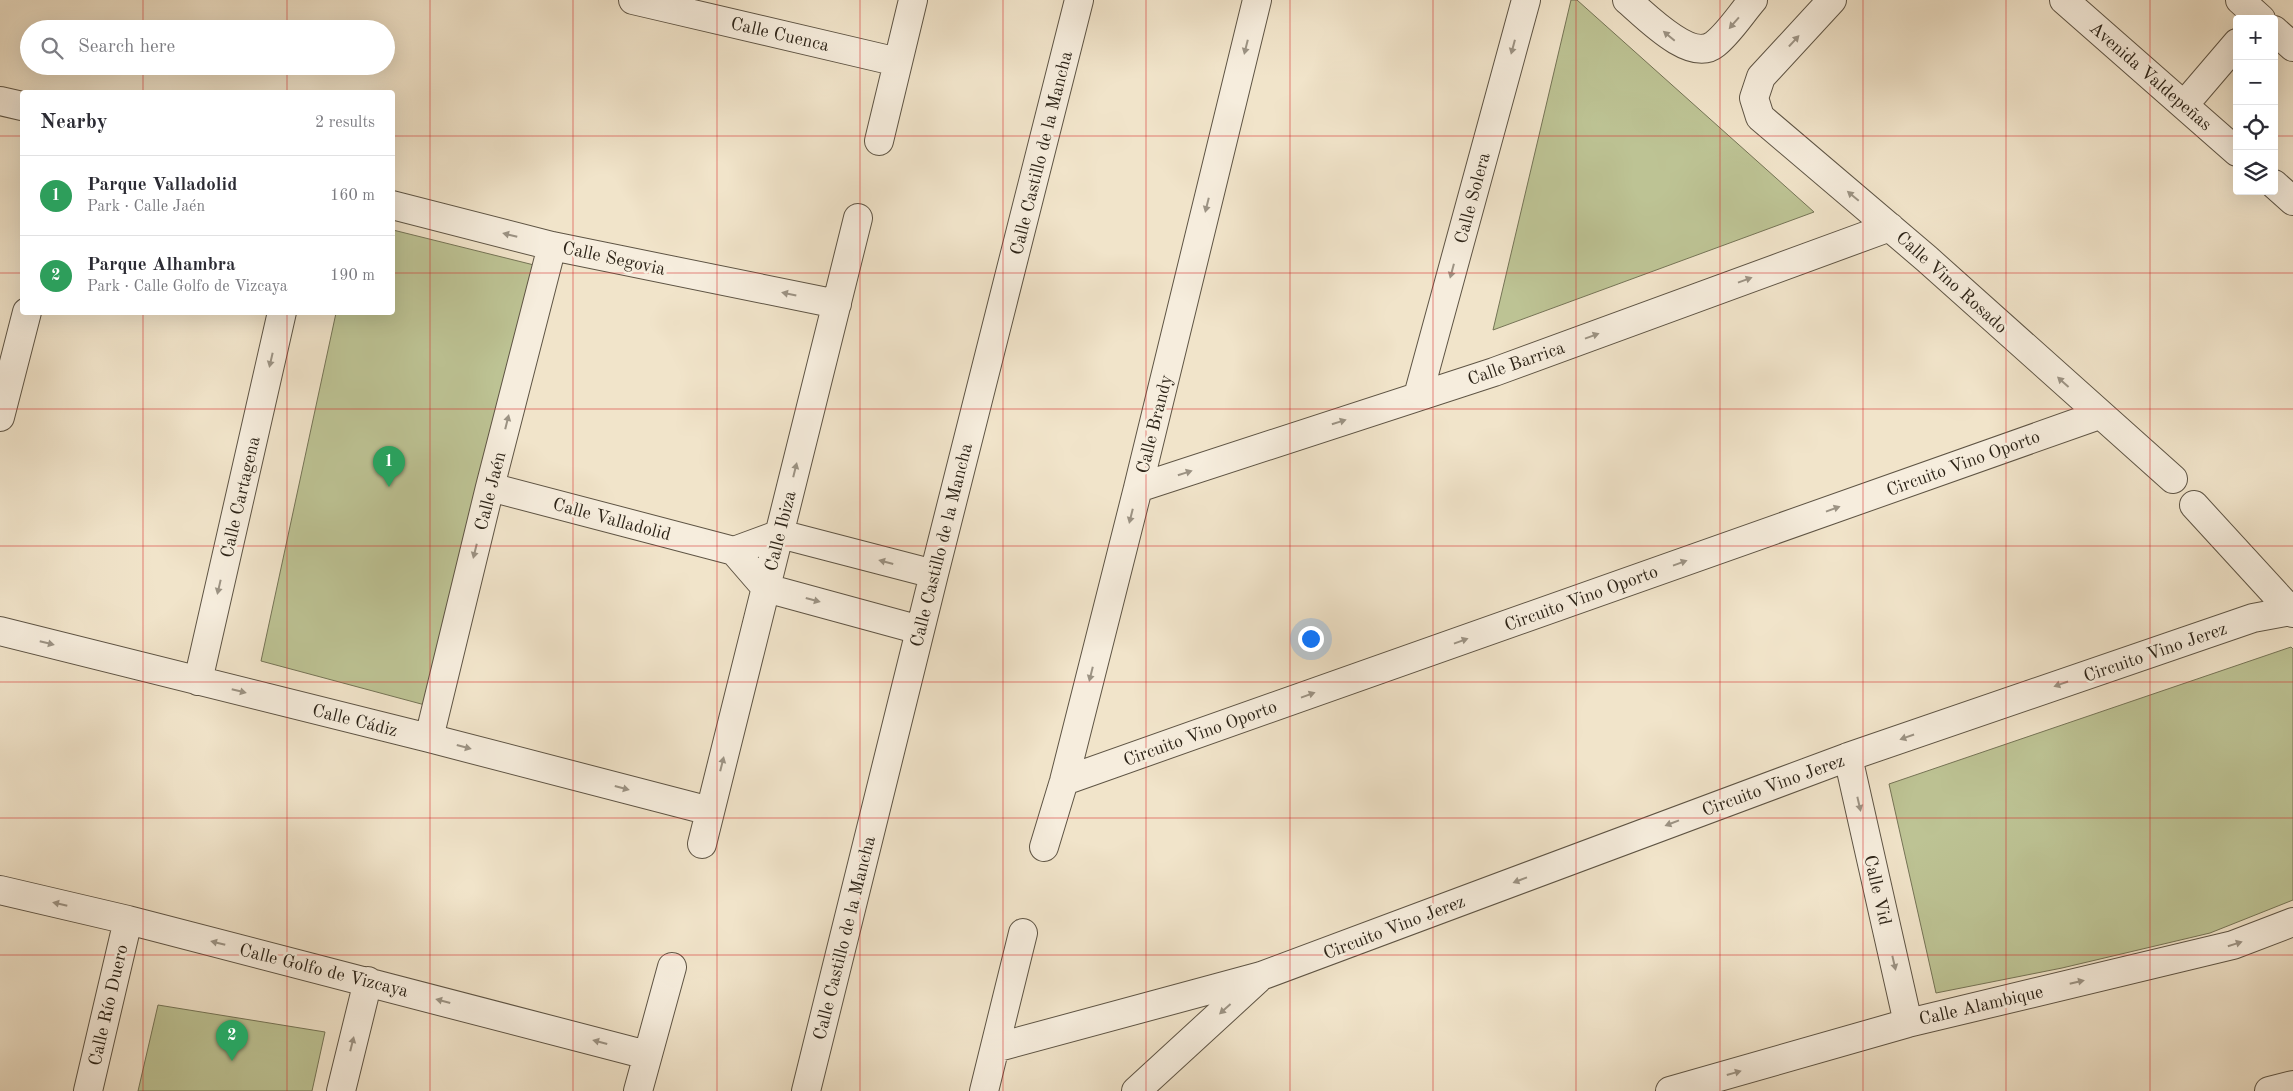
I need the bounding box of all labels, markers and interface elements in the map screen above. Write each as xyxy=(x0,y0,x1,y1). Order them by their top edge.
street label: Calle Cuenca xyxy=(729,15,831,55)
map controls xyxy=(2233,15,2278,195)
button: + xyxy=(2233,15,2278,60)
one-way arrow xyxy=(1728,16,1739,29)
street label: Avenida Valdepeñas xyxy=(2086,19,2215,135)
search box xyxy=(20,20,395,75)
one-way arrow xyxy=(1663,30,1676,41)
icon: search xyxy=(38,34,66,62)
one-way arrow xyxy=(1788,36,1800,48)
text: Search here xyxy=(78,38,175,57)
one-way arrow xyxy=(1242,40,1250,55)
one-way arrow xyxy=(1509,40,1517,55)
street label: Calle Castillo de la Mancha xyxy=(1008,49,1076,257)
button: − xyxy=(2233,60,2278,105)
button: locate xyxy=(2233,105,2278,150)
text: Nearby xyxy=(40,112,108,133)
text: 2 results xyxy=(315,115,375,131)
button: layers xyxy=(2233,150,2278,195)
street label: Calle Solera xyxy=(1452,151,1494,246)
text: Parque Valladolid xyxy=(87,176,237,195)
text: 1 xyxy=(51,188,61,204)
text: 160 m xyxy=(330,188,375,204)
one-way arrow xyxy=(1846,190,1859,201)
one-way arrow xyxy=(1203,198,1211,213)
text: Park · Calle Jaén xyxy=(87,199,205,215)
street label: Calle Vino Rosado xyxy=(1892,228,2010,337)
one-way arrow xyxy=(503,231,518,239)
street label: Calle Segovia xyxy=(561,239,667,279)
text: Parque Alhambra xyxy=(87,256,236,275)
one-way arrow xyxy=(1448,264,1456,279)
text: 2 xyxy=(51,268,61,284)
text: 190 m xyxy=(330,268,375,284)
one-way arrow xyxy=(1738,276,1753,284)
text: Park · Calle Golfo de Vizcaya xyxy=(87,279,288,295)
one-way arrow xyxy=(782,290,797,298)
one-way arrow xyxy=(1585,332,1600,339)
street label: Calle Barrica xyxy=(1465,339,1567,389)
one-way arrow xyxy=(267,353,275,368)
street label: Calle Brandy xyxy=(1134,372,1176,476)
one-way arrow xyxy=(2057,376,2069,388)
one-way arrow xyxy=(503,415,511,430)
one-way arrow xyxy=(1332,418,1347,425)
street label: Circuito Vino Oporto xyxy=(1884,428,2043,500)
street label: Calle Cartagena xyxy=(218,435,264,560)
street label: Calle Castillo de la Mancha xyxy=(908,441,976,649)
pin: 1 xyxy=(373,446,405,487)
street label: Calle Jaén xyxy=(472,450,510,533)
one-way arrow xyxy=(792,463,800,478)
one-way arrow xyxy=(1177,469,1192,476)
street label: Calle Ibiza xyxy=(762,489,800,573)
street label: Calle Valladolid xyxy=(551,496,673,544)
one-way arrow xyxy=(1826,505,1841,513)
one-way arrow xyxy=(1127,509,1135,524)
one-way arrow xyxy=(471,544,479,559)
one-way arrow xyxy=(879,558,894,566)
one-way arrow xyxy=(1673,559,1688,567)
street label: Circuito Vino Oporto xyxy=(1502,563,1661,635)
one-way arrow xyxy=(215,579,223,594)
one-way arrow xyxy=(805,597,820,605)
street label: Circuito Vino Jerez xyxy=(2081,620,2229,686)
your location xyxy=(1298,626,1324,652)
one-way arrow xyxy=(1454,637,1469,645)
one-way arrow xyxy=(40,639,55,647)
one-way arrow xyxy=(1087,666,1095,681)
one-way arrow xyxy=(2053,681,2068,688)
one-way arrow xyxy=(231,687,246,695)
one-way arrow xyxy=(1300,691,1315,698)
street label: Circuito Vino Oporto xyxy=(1121,698,1280,770)
street label: Calle Cádiz xyxy=(310,702,399,740)
one-way arrow xyxy=(1899,733,1914,741)
one-way arrow xyxy=(457,743,472,751)
street label: Circuito Vino Jerez xyxy=(1700,752,1847,820)
one-way arrow xyxy=(718,756,726,771)
one-way arrow xyxy=(614,784,629,792)
one-way arrow xyxy=(1855,797,1863,812)
one-way arrow xyxy=(1664,819,1679,827)
street label: Calle Castillo de la Mancha xyxy=(811,834,879,1042)
street label: Calle Vid xyxy=(1860,853,1894,927)
one-way arrow xyxy=(1512,876,1527,884)
street label: Circuito Vino Jerez xyxy=(1321,893,1468,963)
one-way arrow xyxy=(53,900,68,908)
one-way arrow xyxy=(210,939,225,947)
one-way arrow xyxy=(2227,940,2242,947)
street label: Calle Golfo de Vizcaya xyxy=(237,941,410,1001)
street label: Calle Río Duero xyxy=(86,943,132,1068)
one-way arrow xyxy=(1891,955,1899,971)
one-way arrow xyxy=(2069,978,2084,986)
street label: Calle Alambique xyxy=(1917,983,2045,1029)
one-way arrow xyxy=(436,996,451,1004)
one-way arrow xyxy=(1220,1003,1232,1015)
pin: 2 xyxy=(216,1020,248,1061)
one-way arrow xyxy=(348,1036,356,1051)
one-way arrow xyxy=(593,1038,608,1046)
one-way arrow xyxy=(1726,1068,1741,1076)

